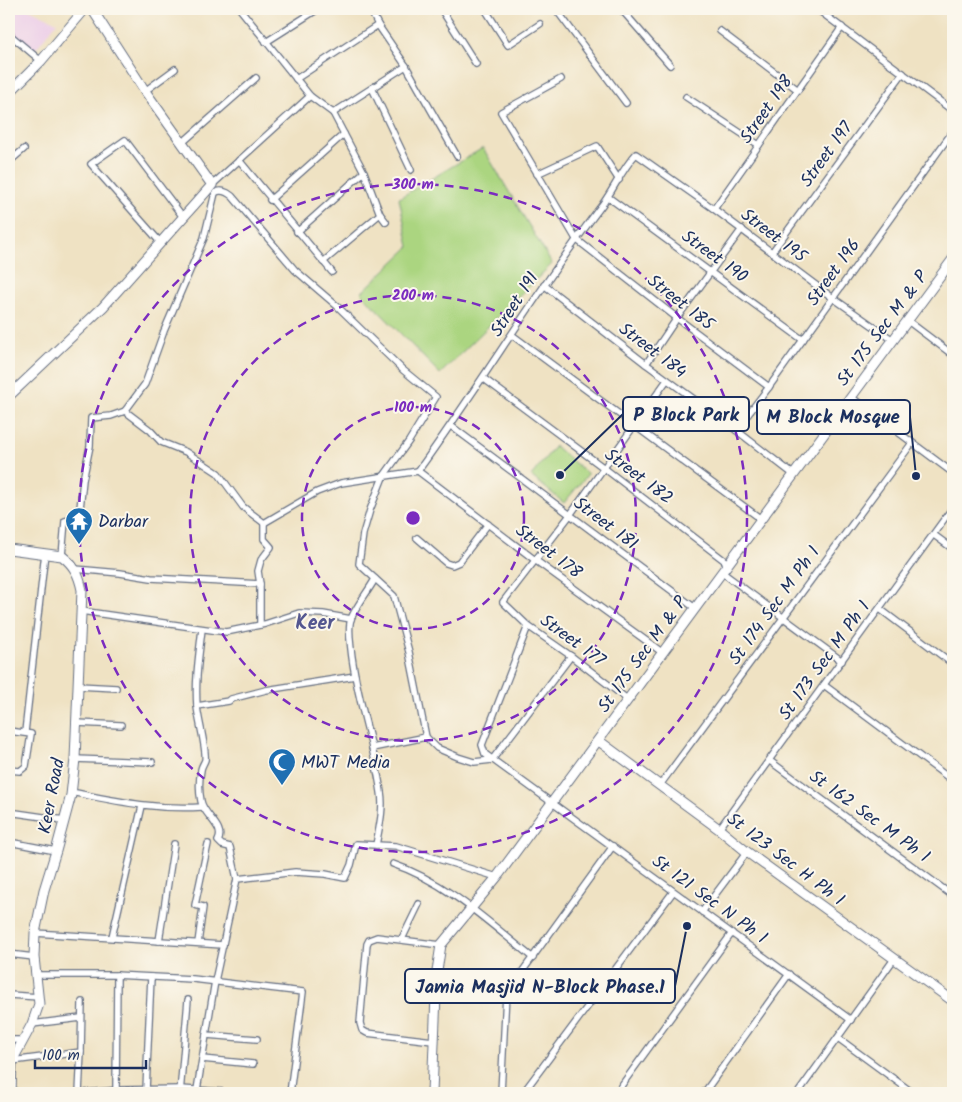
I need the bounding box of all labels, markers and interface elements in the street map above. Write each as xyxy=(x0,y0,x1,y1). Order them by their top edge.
street label: Street 198 xyxy=(733,69,802,150)
street label: Street 197 xyxy=(793,115,862,194)
text: 300 m xyxy=(391,173,434,197)
street label: Street 195 xyxy=(734,201,814,272)
street label: Street 190 xyxy=(675,223,754,291)
street label: Street 196 xyxy=(800,233,869,313)
street label: St 175 Sec M & P xyxy=(830,264,937,393)
street label: Street 191 xyxy=(483,266,547,343)
street label: Street 185 xyxy=(640,267,721,340)
text: 200 m xyxy=(392,284,434,308)
street label: Street 184 xyxy=(612,316,693,387)
text: 100 m xyxy=(394,396,432,420)
callout: P Block Park xyxy=(623,397,749,431)
callout: M Block Mosque xyxy=(757,400,910,434)
text: P Block Park xyxy=(633,401,739,431)
text: M Block Mosque xyxy=(766,403,900,433)
street label: Street 182 xyxy=(598,442,679,513)
street label: Street 181 xyxy=(566,490,644,558)
temple icon: Darbar xyxy=(64,506,94,545)
place label: Darbar xyxy=(98,508,149,537)
centre of rings xyxy=(404,509,422,527)
street label: Street 178 xyxy=(508,517,588,587)
street label: St 174 Sec M Ph 1 xyxy=(722,540,829,672)
street label: St 175 Sec M & P xyxy=(591,589,696,719)
street label: St 173 Sec M Ph 1 xyxy=(772,595,879,727)
street label: Street 177 xyxy=(533,607,612,675)
district label: Keer xyxy=(296,608,335,640)
mosque icon: MWT Media xyxy=(267,747,297,786)
place label: MWT Media xyxy=(301,749,390,778)
street label: Keer Road xyxy=(31,755,74,836)
street label: St 162 Sec M Ph 1 xyxy=(802,763,936,871)
street label: St 123 Sec H Ph 1 xyxy=(720,806,850,914)
street label: St 121 Sec N Ph 1 xyxy=(645,848,773,952)
callout: Jamia Masjid N-Block Phase.1 xyxy=(405,969,675,1003)
text: Jamia Masjid N-Block Phase.1 xyxy=(415,973,665,1003)
scale bar xyxy=(35,1037,146,1069)
text: 100 m xyxy=(42,1044,80,1068)

